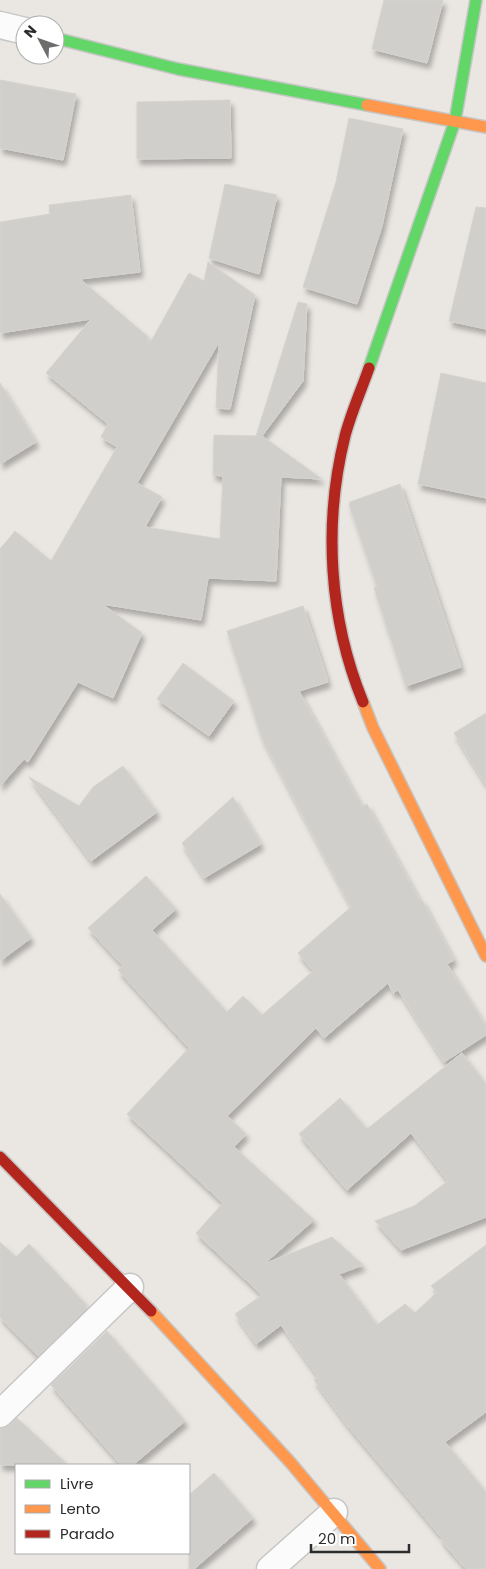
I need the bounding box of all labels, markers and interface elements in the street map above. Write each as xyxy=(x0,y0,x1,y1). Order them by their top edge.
north arrow xyxy=(15,15,65,65)
text: N xyxy=(19,21,41,42)
legend xyxy=(15,1464,190,1554)
text: Livre xyxy=(60,1473,93,1494)
text: Lento xyxy=(60,1498,100,1519)
scale bar xyxy=(311,1522,408,1554)
text: Parado xyxy=(60,1523,114,1544)
text: 20 m xyxy=(318,1528,356,1549)

